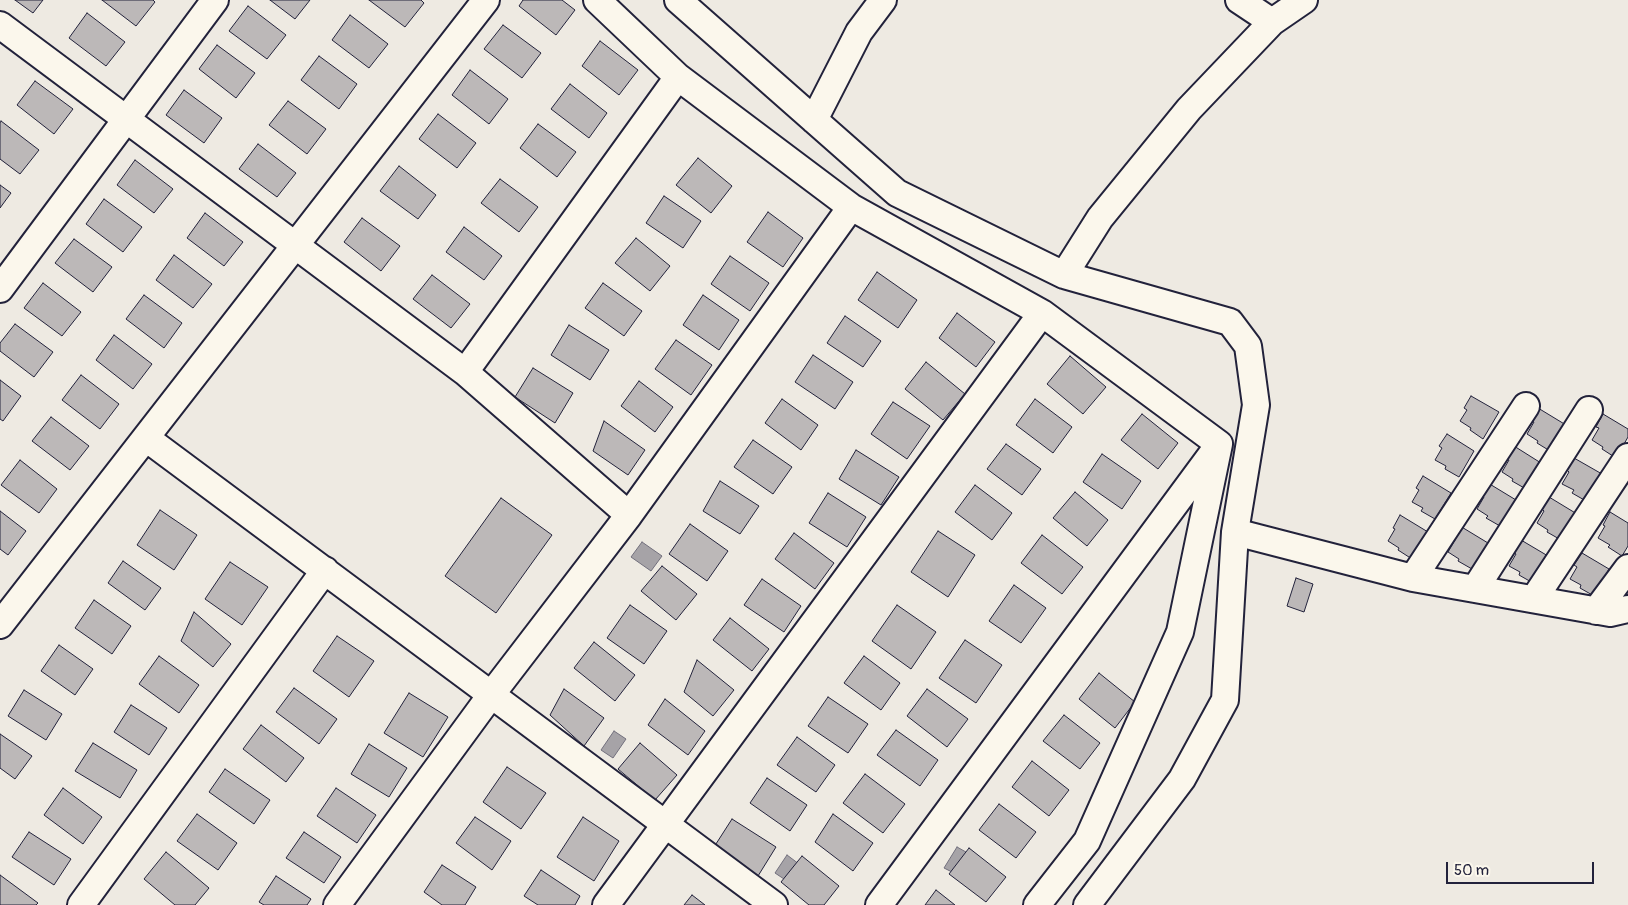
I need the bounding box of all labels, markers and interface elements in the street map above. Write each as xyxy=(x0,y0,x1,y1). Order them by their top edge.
scale bar xyxy=(1448,852,1596,884)
text: 50 m xyxy=(1454,861,1489,880)

